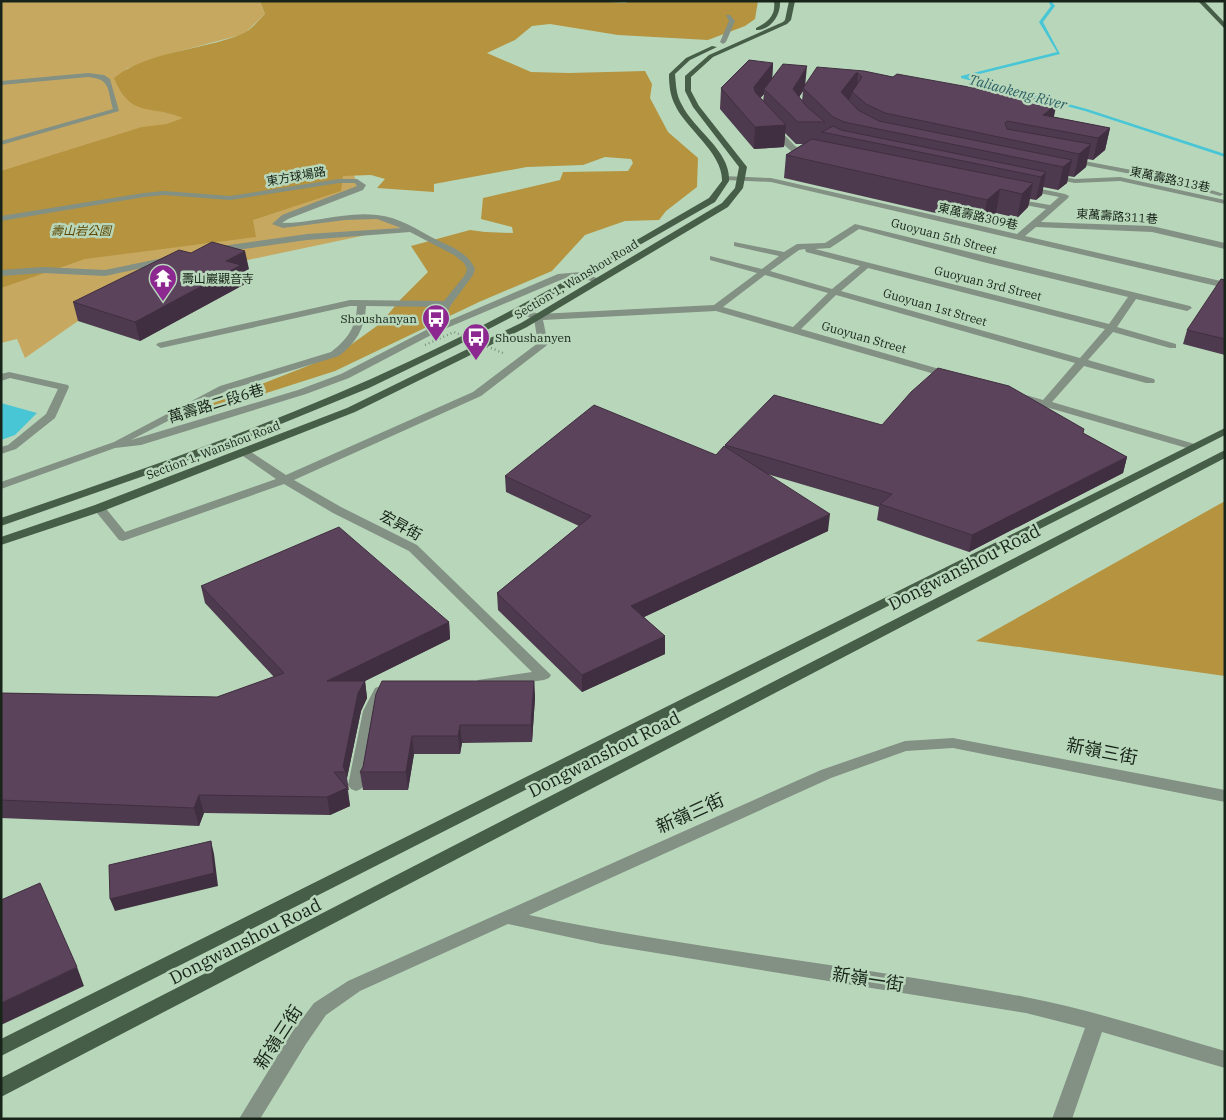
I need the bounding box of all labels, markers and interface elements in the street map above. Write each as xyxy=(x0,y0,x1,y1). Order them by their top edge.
water label: Taliaokeng River xyxy=(967,70,1070,114)
street label: 東方球場路 xyxy=(265,163,327,189)
street label: 東萬壽路313巷 xyxy=(1129,163,1211,195)
street label: 東萬壽路309巷 xyxy=(937,200,1019,232)
street label: 東萬壽路311巷 xyxy=(1076,206,1158,226)
street label: Guoyuan 5th Street xyxy=(889,215,999,257)
park label: 壽山岩公園 xyxy=(51,223,113,238)
street label: Section 1, Wanshou Road xyxy=(511,236,641,322)
street label: Guoyuan 3rd Street xyxy=(933,262,1043,304)
temple icon: 壽山巖觀音寺 xyxy=(148,263,178,302)
place label: 壽山巖觀音寺 xyxy=(182,271,254,286)
street label: Guoyuan 1st Street xyxy=(881,285,989,329)
bus stop icon: Shoushanyan xyxy=(421,303,451,342)
place label: Shoushanyan xyxy=(340,311,417,326)
street label: Guoyuan Street xyxy=(820,318,908,356)
bus stop icon: Shoushanyen xyxy=(461,322,491,361)
place label: Shoushanyen xyxy=(495,330,572,345)
street label: 萬壽路二段6巷 xyxy=(166,379,266,427)
street label: Section 1, Wanshou Road xyxy=(144,418,282,482)
street label: 宏昇街 xyxy=(377,506,425,544)
street label: Dongwanshou Road xyxy=(884,519,1044,615)
street label: Dongwanshou Road xyxy=(524,706,684,802)
street label: 新嶺三街 xyxy=(1064,733,1140,769)
street label: 新嶺三街 xyxy=(652,788,728,838)
street label: Dongwanshou Road xyxy=(165,893,325,989)
street label: 新嶺一街 xyxy=(831,962,905,996)
street label: 新嶺三街 xyxy=(249,1001,307,1073)

